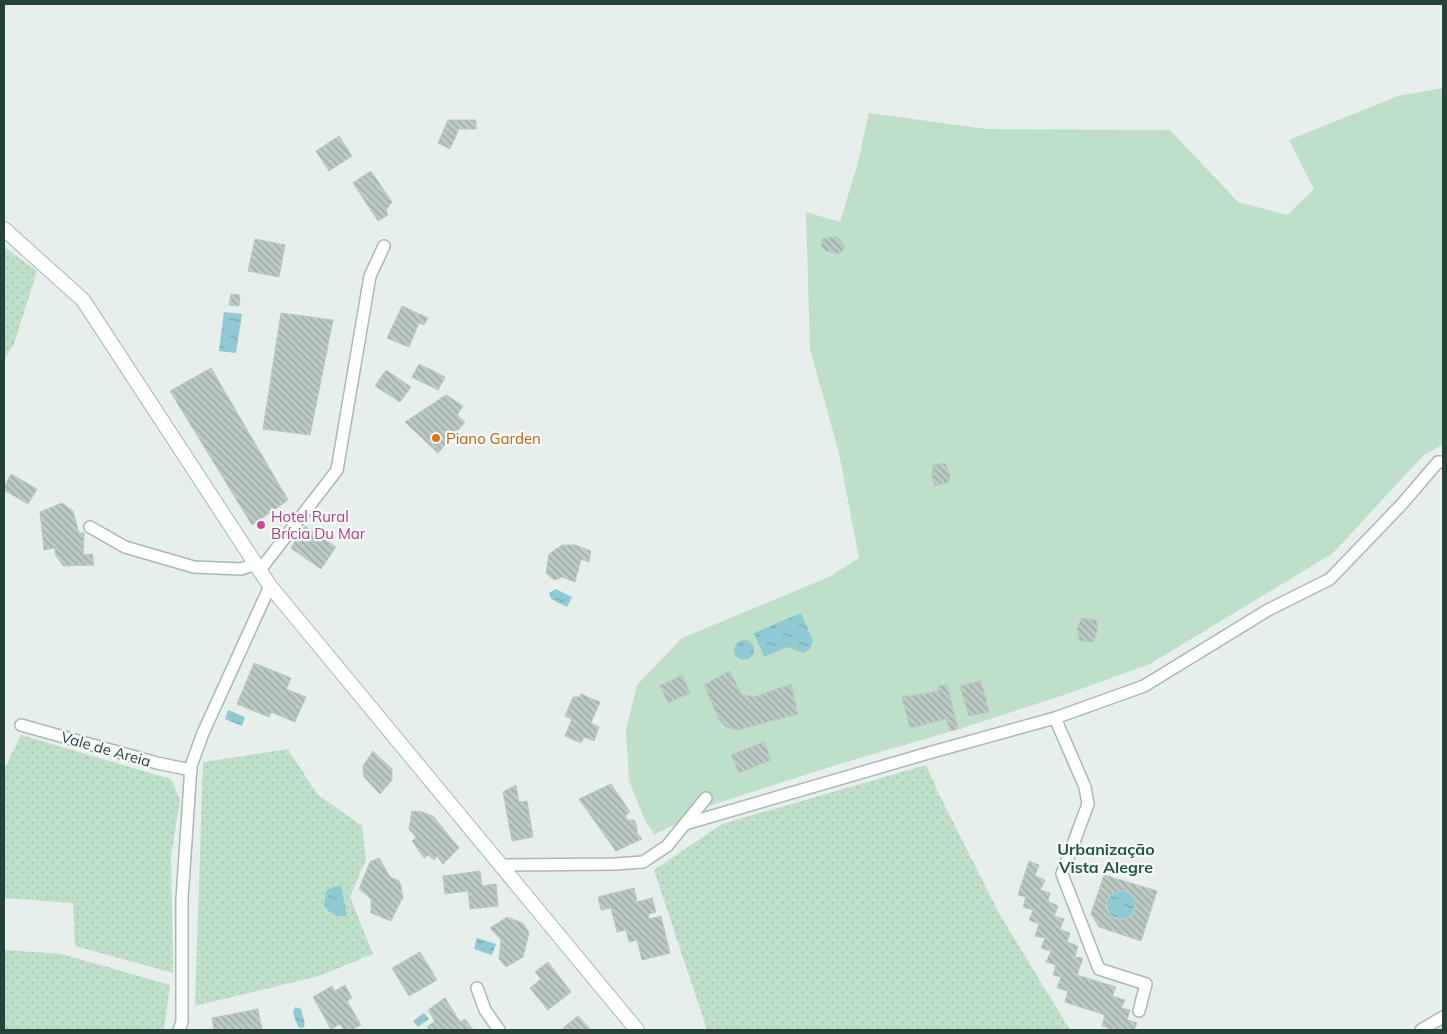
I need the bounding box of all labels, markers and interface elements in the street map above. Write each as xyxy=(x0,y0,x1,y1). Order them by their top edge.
place label: Piano Garden xyxy=(446,429,541,448)
marker: Piano Garden xyxy=(430,432,442,444)
place label: Hotel Rural Brícia Du Mar xyxy=(271,507,366,543)
marker: Hotel Rural Brícia Du Mar xyxy=(255,519,267,531)
street label: Vale de Areia xyxy=(59,727,153,771)
district label: Urbanização Vista Alegre xyxy=(1057,839,1155,877)

